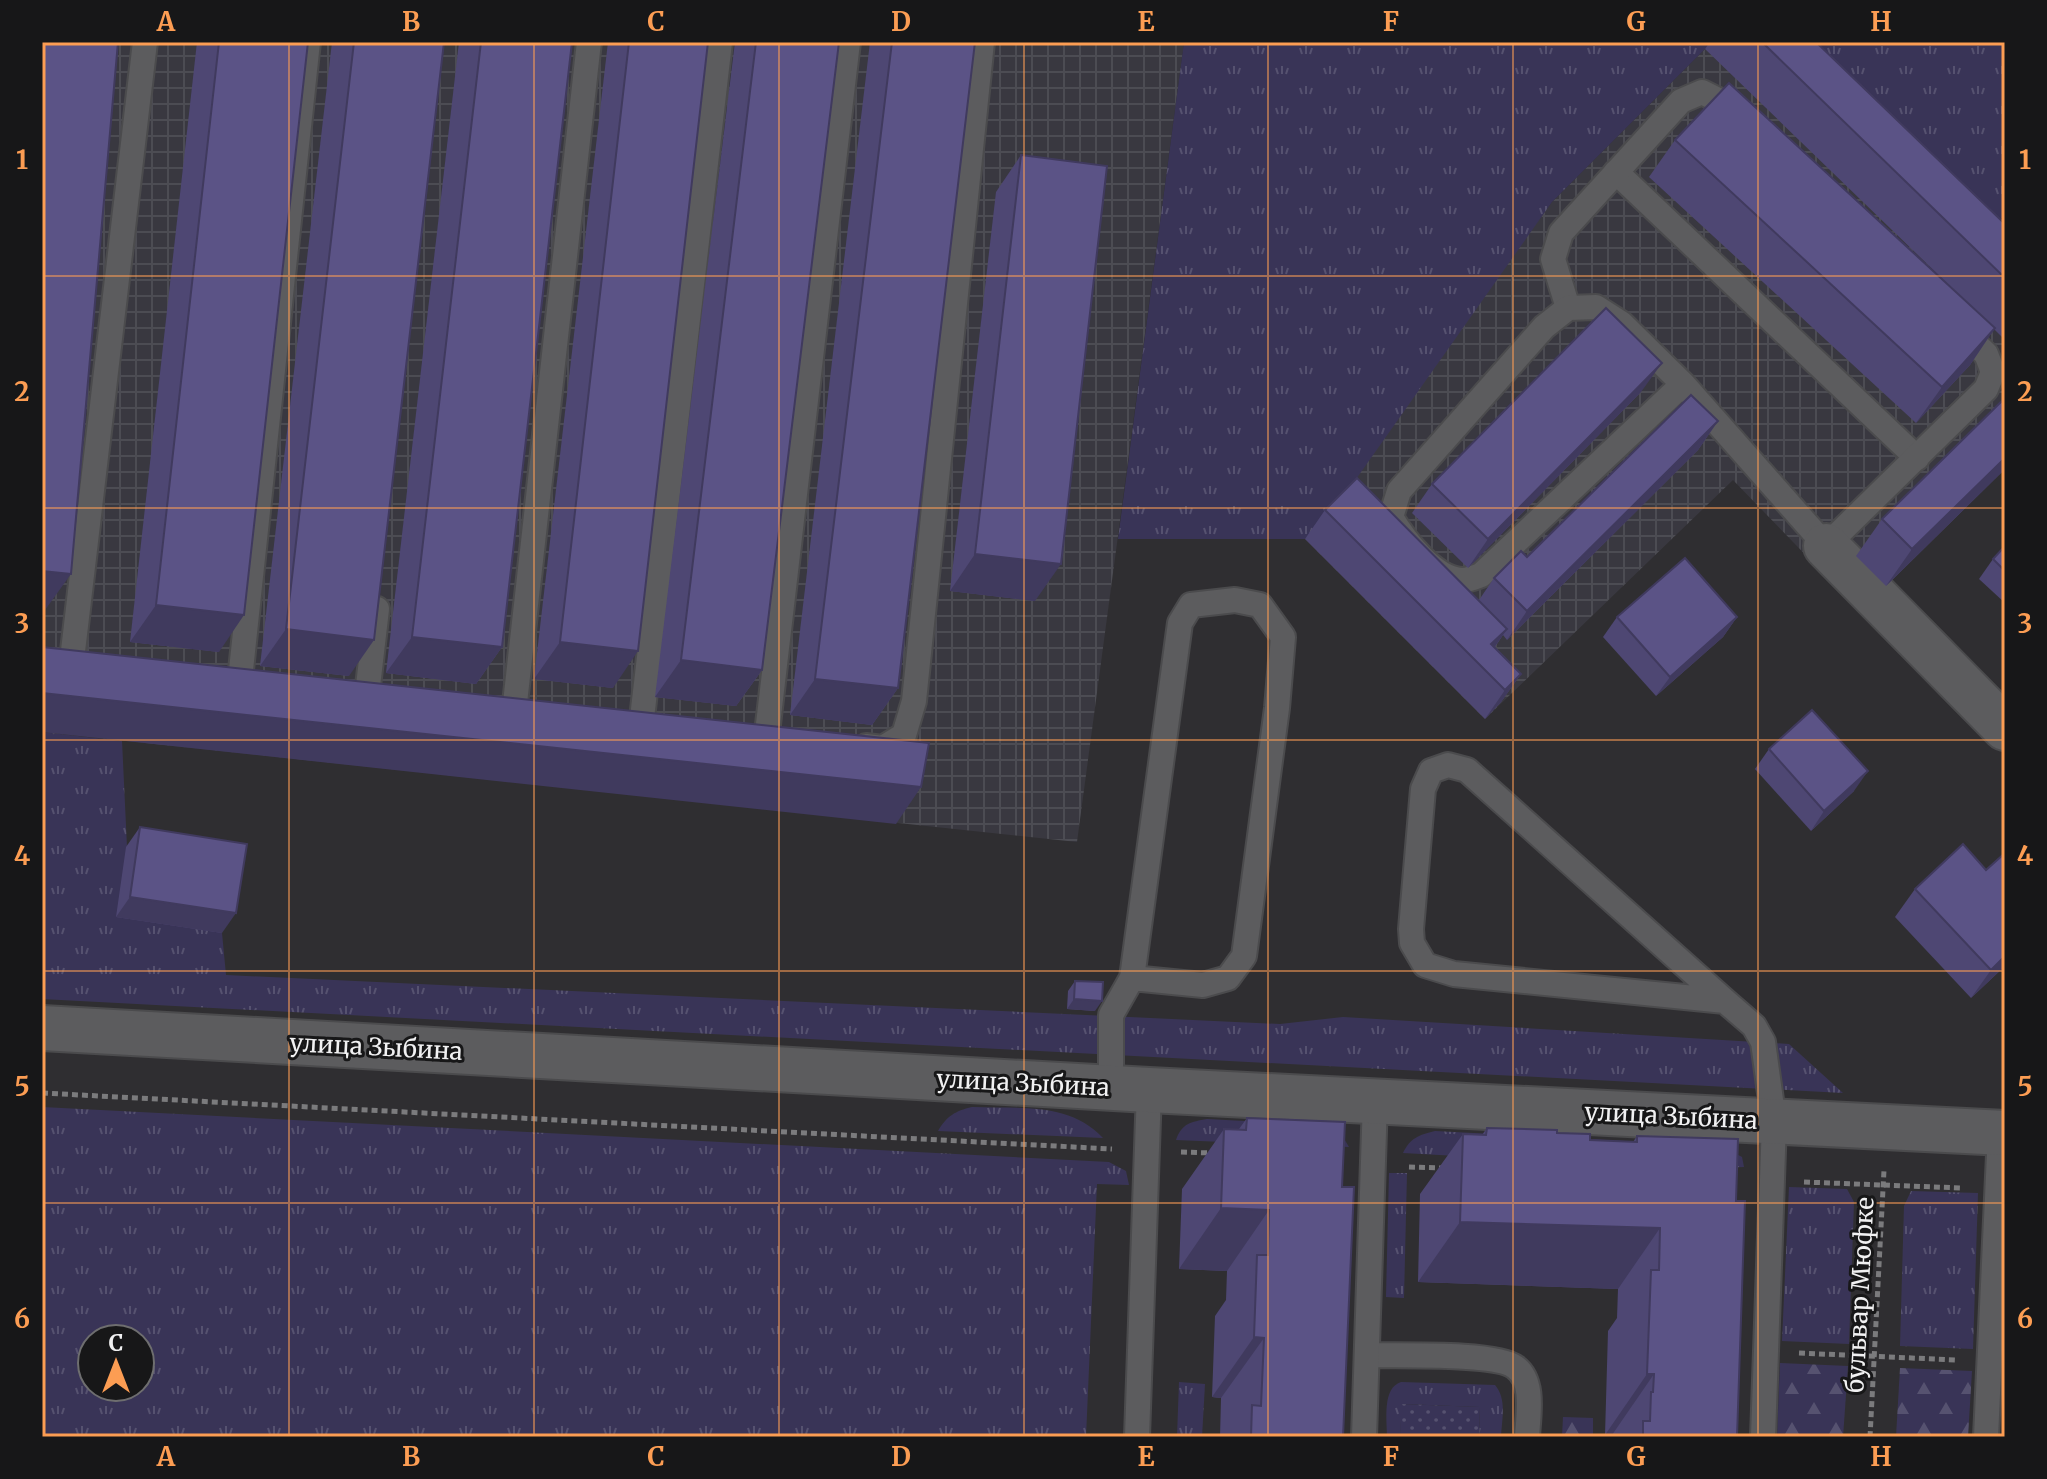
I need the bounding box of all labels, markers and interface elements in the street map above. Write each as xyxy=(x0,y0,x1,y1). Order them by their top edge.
text: A xyxy=(156,5,176,38)
text: B xyxy=(402,5,420,38)
text: C xyxy=(647,5,665,38)
text: D xyxy=(891,5,911,38)
text: E xyxy=(1138,5,1155,38)
text: F xyxy=(1383,5,1399,38)
text: G xyxy=(1627,5,1646,38)
text: H xyxy=(1870,5,1892,38)
text: 1 xyxy=(16,143,28,176)
text: 1 xyxy=(2019,143,2031,176)
text: 2 xyxy=(14,375,30,408)
text: 2 xyxy=(2017,375,2033,408)
text: 3 xyxy=(15,607,29,640)
text: 3 xyxy=(2018,607,2032,640)
text: 4 xyxy=(14,839,31,872)
text: 4 xyxy=(2017,839,2034,872)
street label: улица Зыбина xyxy=(289,1027,463,1067)
street label: улица Зыбина xyxy=(936,1063,1110,1103)
text: 5 xyxy=(14,1070,30,1103)
text: 5 xyxy=(2017,1070,2033,1103)
street label: улица Зыбина xyxy=(1584,1096,1758,1136)
street label: бульвар Мюфке xyxy=(1839,1196,1881,1394)
text: 6 xyxy=(14,1302,30,1335)
text: 6 xyxy=(2017,1302,2033,1335)
north arrow xyxy=(76,1323,156,1403)
text: С xyxy=(109,1329,123,1357)
text: A xyxy=(156,1440,176,1473)
text: B xyxy=(402,1440,420,1473)
text: C xyxy=(647,1440,665,1473)
text: D xyxy=(891,1440,911,1473)
text: E xyxy=(1138,1440,1155,1473)
text: F xyxy=(1383,1440,1399,1473)
text: G xyxy=(1627,1440,1646,1473)
text: H xyxy=(1870,1440,1892,1473)

